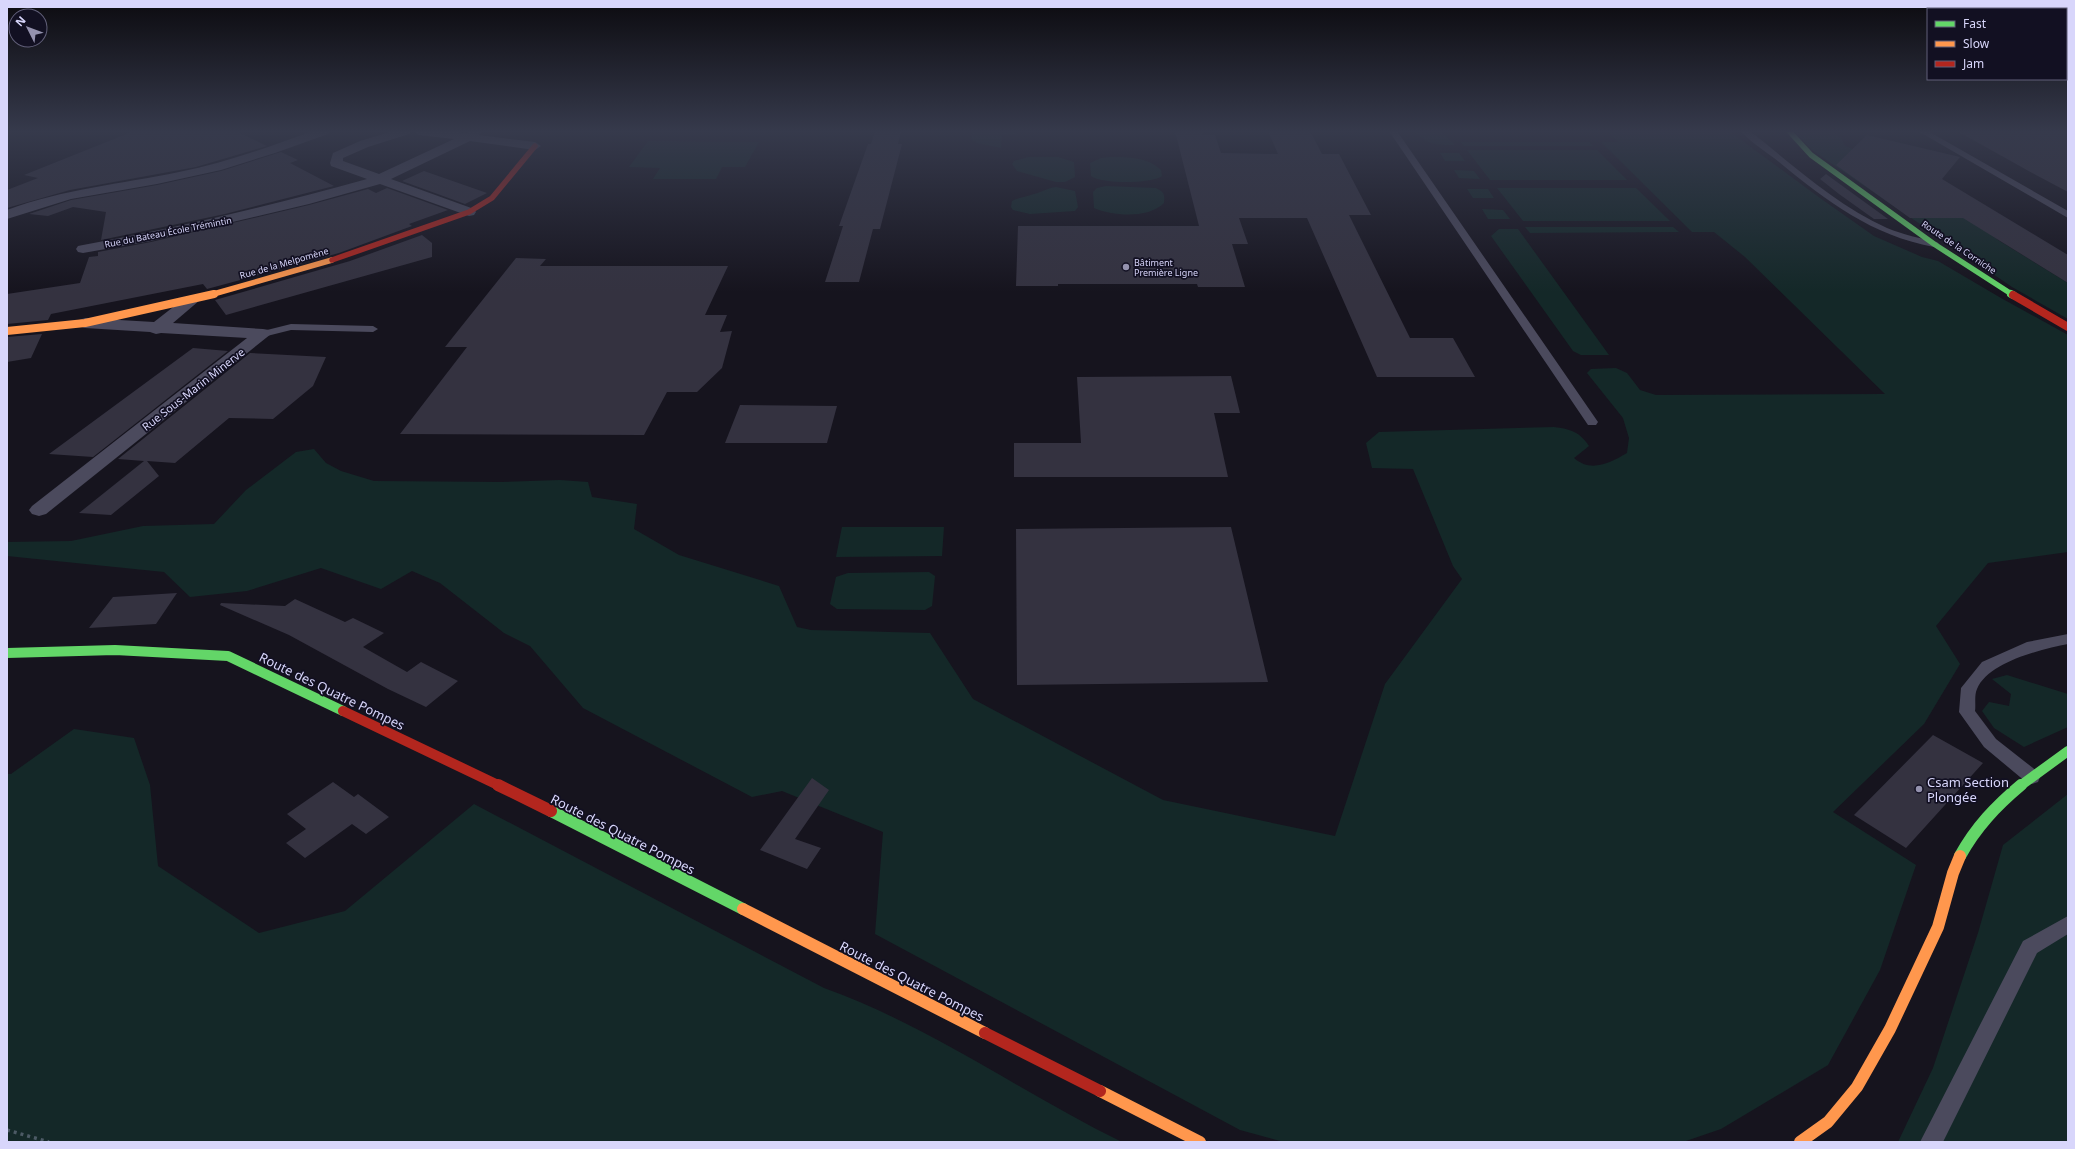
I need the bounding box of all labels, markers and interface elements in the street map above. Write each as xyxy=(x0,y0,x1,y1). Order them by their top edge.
north arrow xyxy=(8,8,48,48)
legend xyxy=(1927,8,2067,80)
text: N xyxy=(12,13,29,29)
text: Fast xyxy=(1963,15,1987,32)
text: Slow xyxy=(1963,35,1990,52)
text: Jam xyxy=(1962,55,1984,72)
street label: Rue du Bateau École Trémintin xyxy=(103,213,233,251)
street label: Route de la Corniche xyxy=(1919,217,1999,277)
street label: Rue de la Melpomène xyxy=(238,244,330,282)
place label: Bâtiment Première Ligne xyxy=(1134,256,1198,279)
marker: Bâtiment Première Ligne xyxy=(1121,262,1131,272)
street label: Rue Sous-Marin Minerve xyxy=(139,344,247,434)
street label: Route des Quatre Pompes xyxy=(256,648,408,734)
place label: Csam Section Plongée xyxy=(1927,773,2009,806)
marker: Csam Section Plongée xyxy=(1914,784,1924,794)
street label: Route des Quatre Pompes xyxy=(548,790,698,878)
street label: Route des Quatre Pompes xyxy=(837,937,987,1025)

